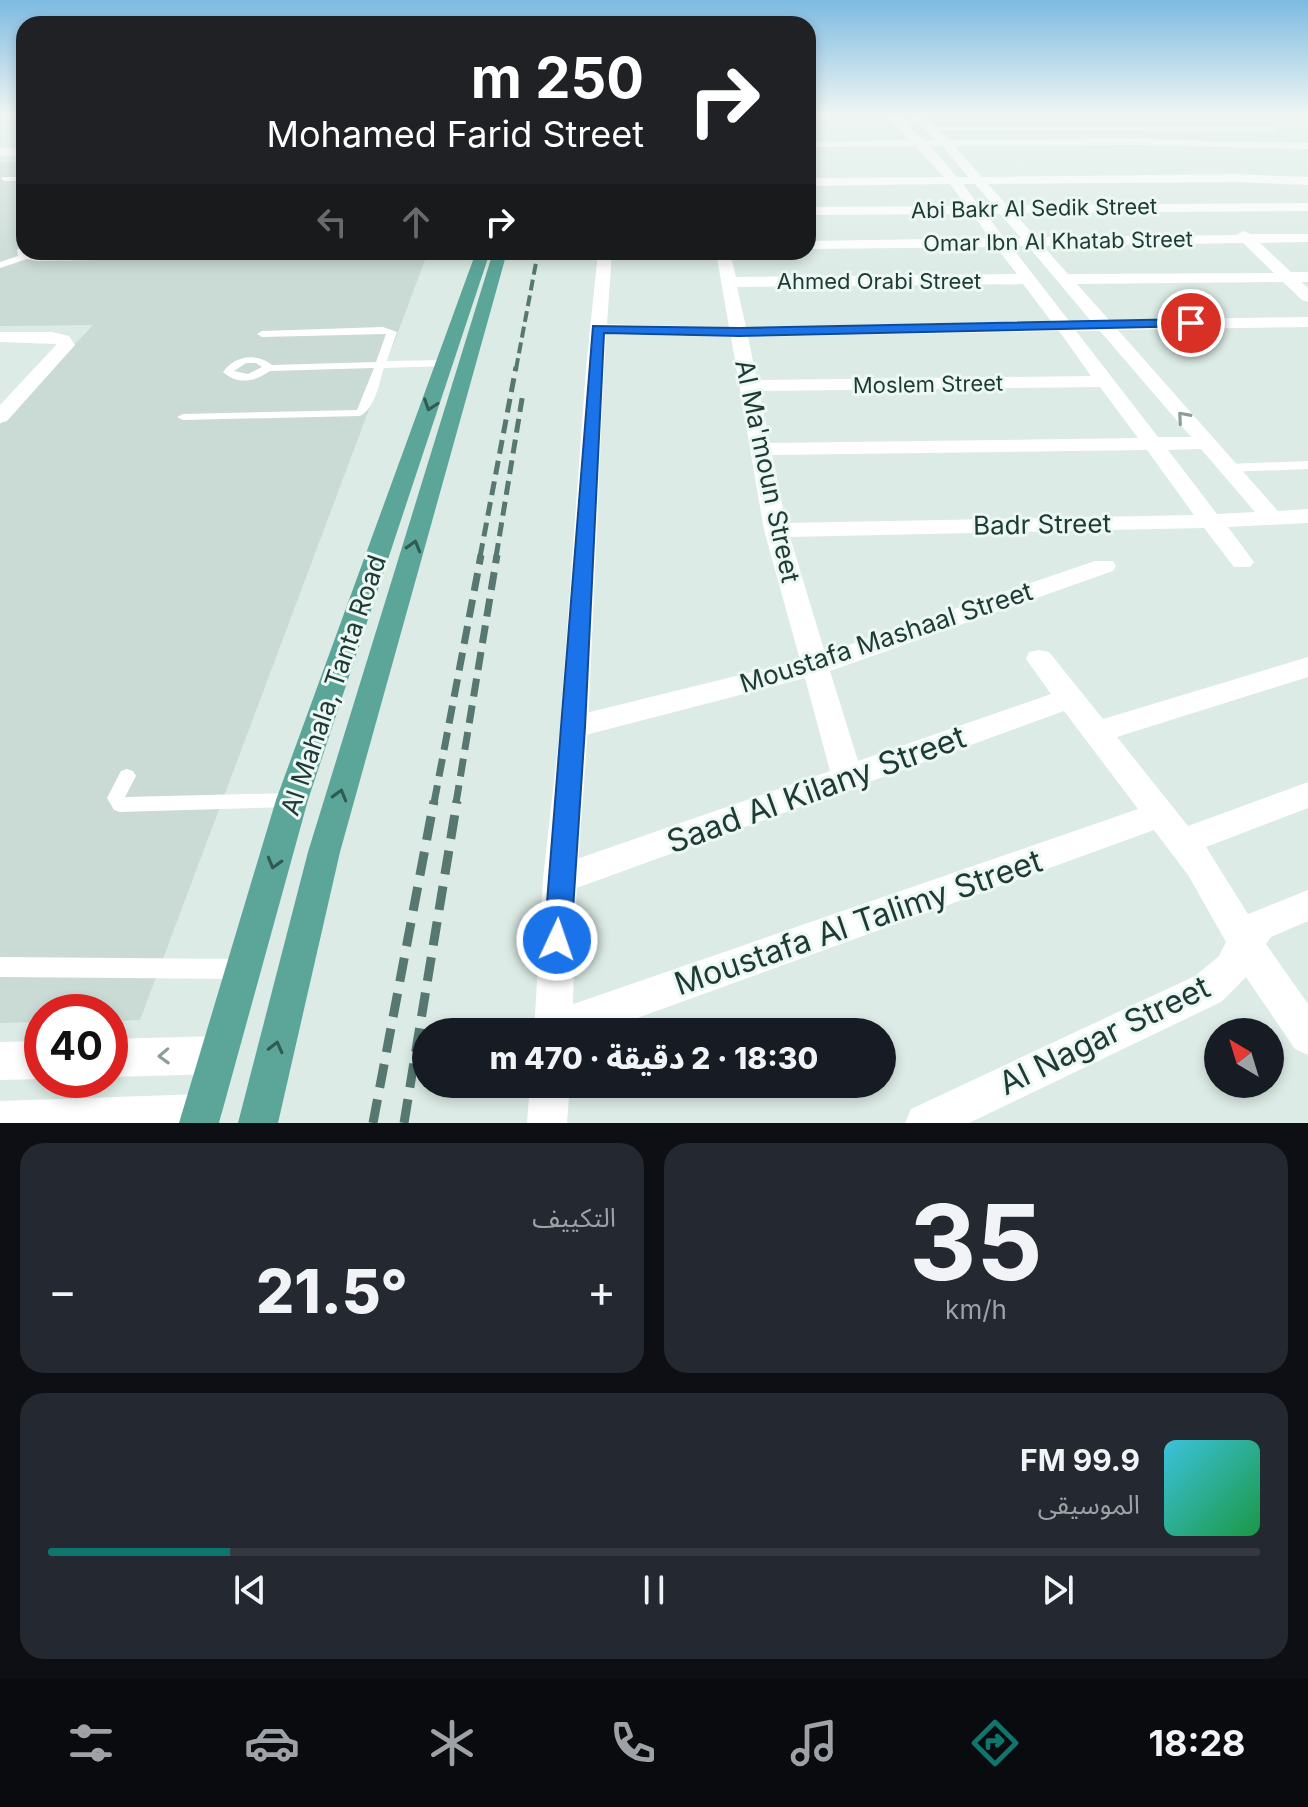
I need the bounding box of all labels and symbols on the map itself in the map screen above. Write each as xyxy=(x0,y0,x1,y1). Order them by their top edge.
street label: Abi Bakr Al Sedik Street xyxy=(911,193,1157,223)
street label: Omar Ibn Al Khatab Street xyxy=(923,226,1193,256)
street label: Ahmed Orabi Street xyxy=(777,268,981,294)
pin xyxy=(1157,289,1225,357)
street label: Al Ma'moun Street xyxy=(729,357,807,585)
street label: Moslem Street xyxy=(853,370,1003,398)
one-way arrow xyxy=(423,397,440,411)
one-way arrow xyxy=(1178,411,1193,426)
street label: Badr Street xyxy=(973,507,1111,541)
one-way arrow xyxy=(405,539,421,553)
street label: Al Mahala, Tanta Road xyxy=(274,551,392,819)
street label: Moustafa Mashaal Street xyxy=(736,575,1036,699)
street label: Saad Al Kilany Street xyxy=(661,717,971,861)
one-way arrow xyxy=(331,789,347,803)
street label: Moustafa Al Talimy Street xyxy=(669,841,1047,1003)
one-way arrow xyxy=(267,856,283,870)
position arrow xyxy=(515,898,599,982)
street label: Al Nagar Street xyxy=(992,967,1216,1103)
speed limit sign: 40 xyxy=(24,994,128,1098)
north arrow xyxy=(1204,1018,1284,1098)
one-way arrow xyxy=(267,1041,284,1055)
one-way arrow xyxy=(157,1048,170,1065)

